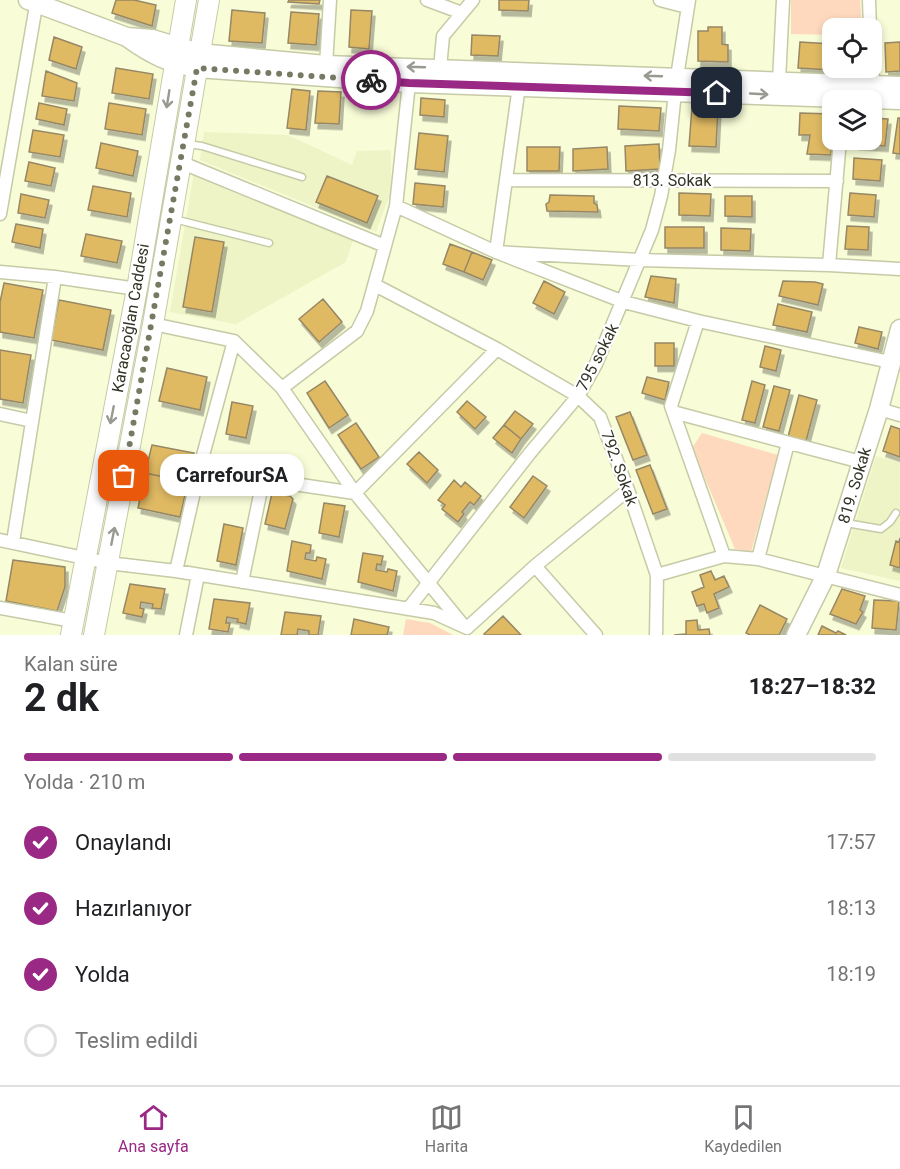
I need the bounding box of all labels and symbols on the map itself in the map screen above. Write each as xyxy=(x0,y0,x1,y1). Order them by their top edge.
courier xyxy=(341,50,401,110)
one-way arrow xyxy=(406,61,426,73)
pin xyxy=(691,67,742,118)
one-way arrow xyxy=(643,70,663,82)
one-way arrow xyxy=(162,89,173,108)
one-way arrow xyxy=(748,89,768,100)
street label: 813. Sokak xyxy=(633,171,712,190)
street label: Karacaoğlan Caddesi xyxy=(108,242,153,394)
street label: 795 sokak xyxy=(572,319,623,394)
one-way arrow xyxy=(106,405,117,424)
street label: 792. Sokak xyxy=(597,428,642,509)
street label: 819. Sokak xyxy=(834,444,875,526)
pin xyxy=(98,450,149,501)
callout: CarrefourSA xyxy=(160,455,304,497)
one-way arrow xyxy=(108,527,119,547)

